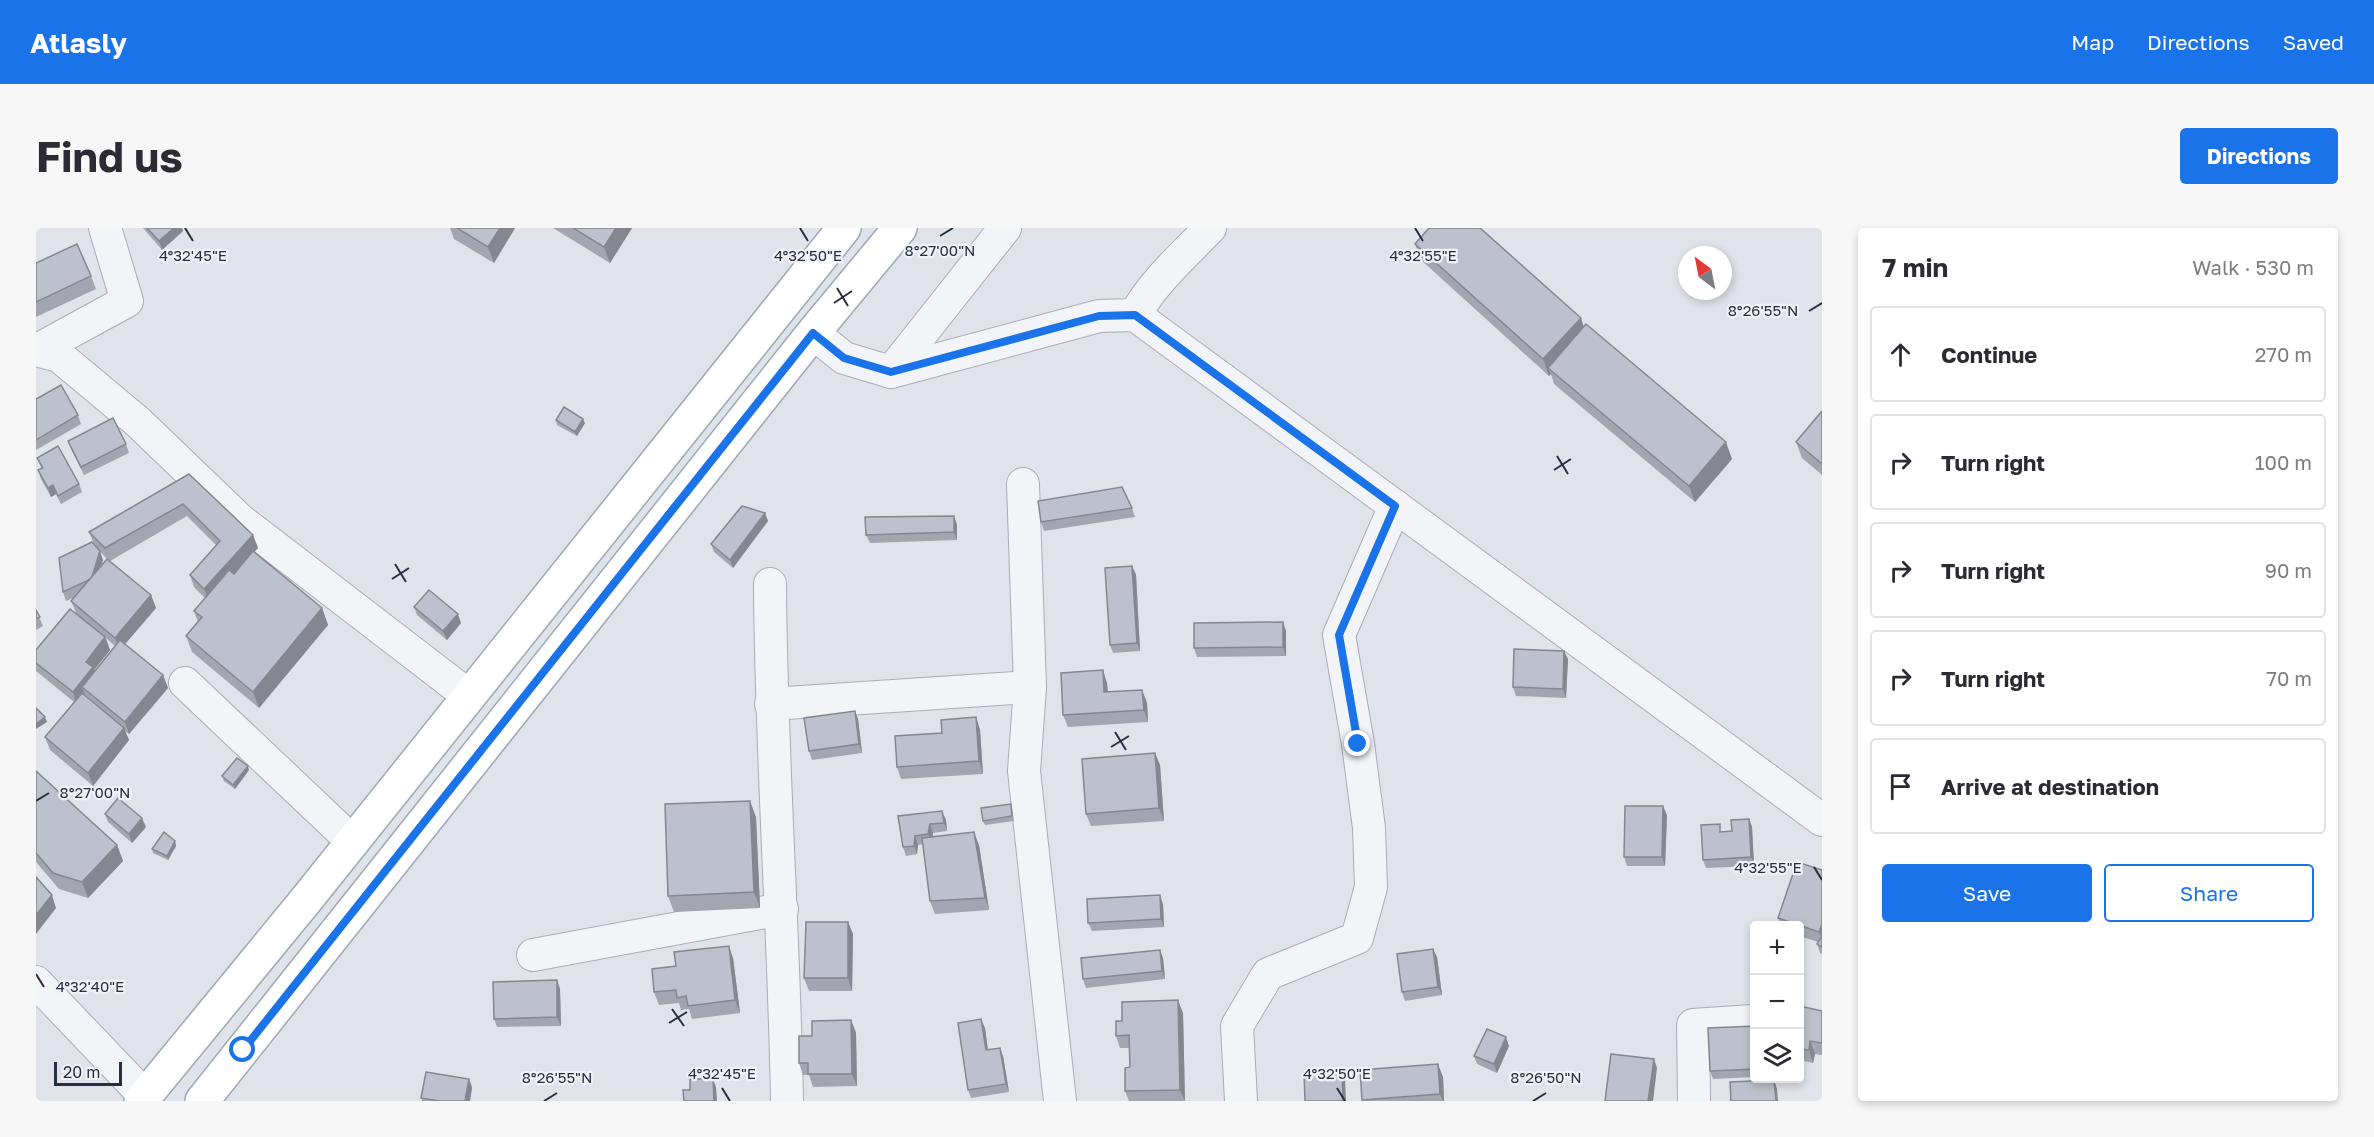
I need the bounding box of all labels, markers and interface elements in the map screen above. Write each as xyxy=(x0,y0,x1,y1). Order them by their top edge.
text: Atlasly xyxy=(30,26,127,59)
text: Map xyxy=(2071,29,2114,55)
text: Directions xyxy=(2147,29,2250,55)
text: Saved xyxy=(2283,29,2344,55)
button: Directions xyxy=(2180,128,2338,184)
text: Find us xyxy=(36,131,183,181)
text: 8°27'00"N xyxy=(905,241,975,259)
text: 4°32'45"E xyxy=(159,246,227,264)
text: 4°32'50"E xyxy=(774,246,842,264)
text: 4°32'55"E xyxy=(1389,246,1457,264)
north arrow xyxy=(1678,246,1732,300)
text: 7 min xyxy=(1882,252,1948,283)
text: Walk · 530 m xyxy=(2192,255,2314,279)
text: 8°26'55"N xyxy=(1728,301,1798,319)
icon: ahead xyxy=(1884,338,1917,371)
text: Continue xyxy=(1941,341,2037,368)
text: 270 m xyxy=(2255,342,2312,366)
icon: right xyxy=(1884,446,1917,479)
text: Turn right xyxy=(1941,449,2045,476)
text: 100 m xyxy=(2255,450,2312,474)
icon: right xyxy=(1884,554,1917,587)
text: Turn right xyxy=(1941,557,2045,584)
text: 90 m xyxy=(2265,558,2312,582)
icon: right xyxy=(1884,662,1917,695)
text: Turn right xyxy=(1941,665,2045,692)
text: 70 m xyxy=(2266,666,2312,690)
route end xyxy=(1344,730,1370,756)
icon: arrive xyxy=(1884,770,1917,803)
text: Arrive at destination xyxy=(1941,773,2159,800)
text: 8°27'00"N xyxy=(60,783,130,801)
text: 4°32'55"E xyxy=(1734,858,1802,876)
button: Save xyxy=(1882,864,2092,922)
button: Share xyxy=(2104,864,2314,922)
map controls xyxy=(1750,921,1804,1083)
button: + xyxy=(1750,921,1804,975)
button: − xyxy=(1750,975,1804,1029)
text: 4°32'40"E xyxy=(56,977,124,995)
button: layers xyxy=(1750,1029,1804,1083)
route start xyxy=(229,1036,255,1062)
scale bar xyxy=(54,1059,122,1086)
text: 20 m xyxy=(63,1062,100,1082)
text: 4°32'45"E xyxy=(688,1064,756,1082)
text: 4°32'50"E xyxy=(1303,1064,1371,1082)
text: 8°26'55"N xyxy=(522,1068,592,1086)
text: 8°26'50"N xyxy=(1510,1068,1582,1086)

